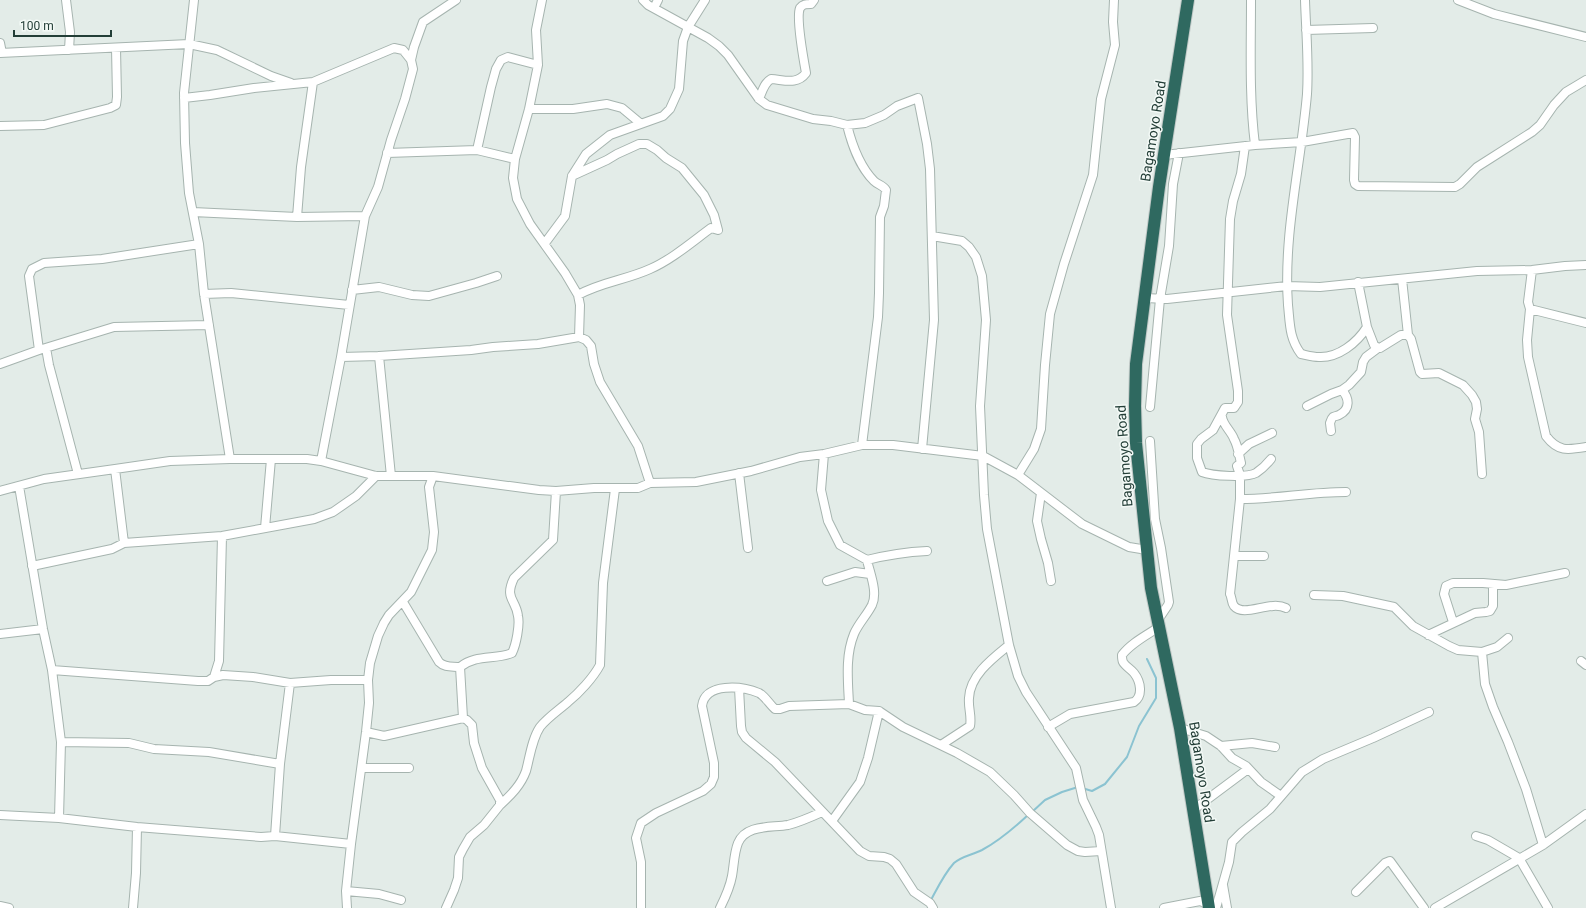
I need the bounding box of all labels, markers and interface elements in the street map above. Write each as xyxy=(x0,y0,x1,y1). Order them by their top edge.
scale bar xyxy=(14,12,111,38)
text: 100 m xyxy=(20,19,54,33)
street label: Bagamoyo Road xyxy=(1137,79,1169,183)
street label: Bagamoyo Road xyxy=(1112,405,1136,507)
street label: Bagamoyo Road xyxy=(1186,720,1218,824)

